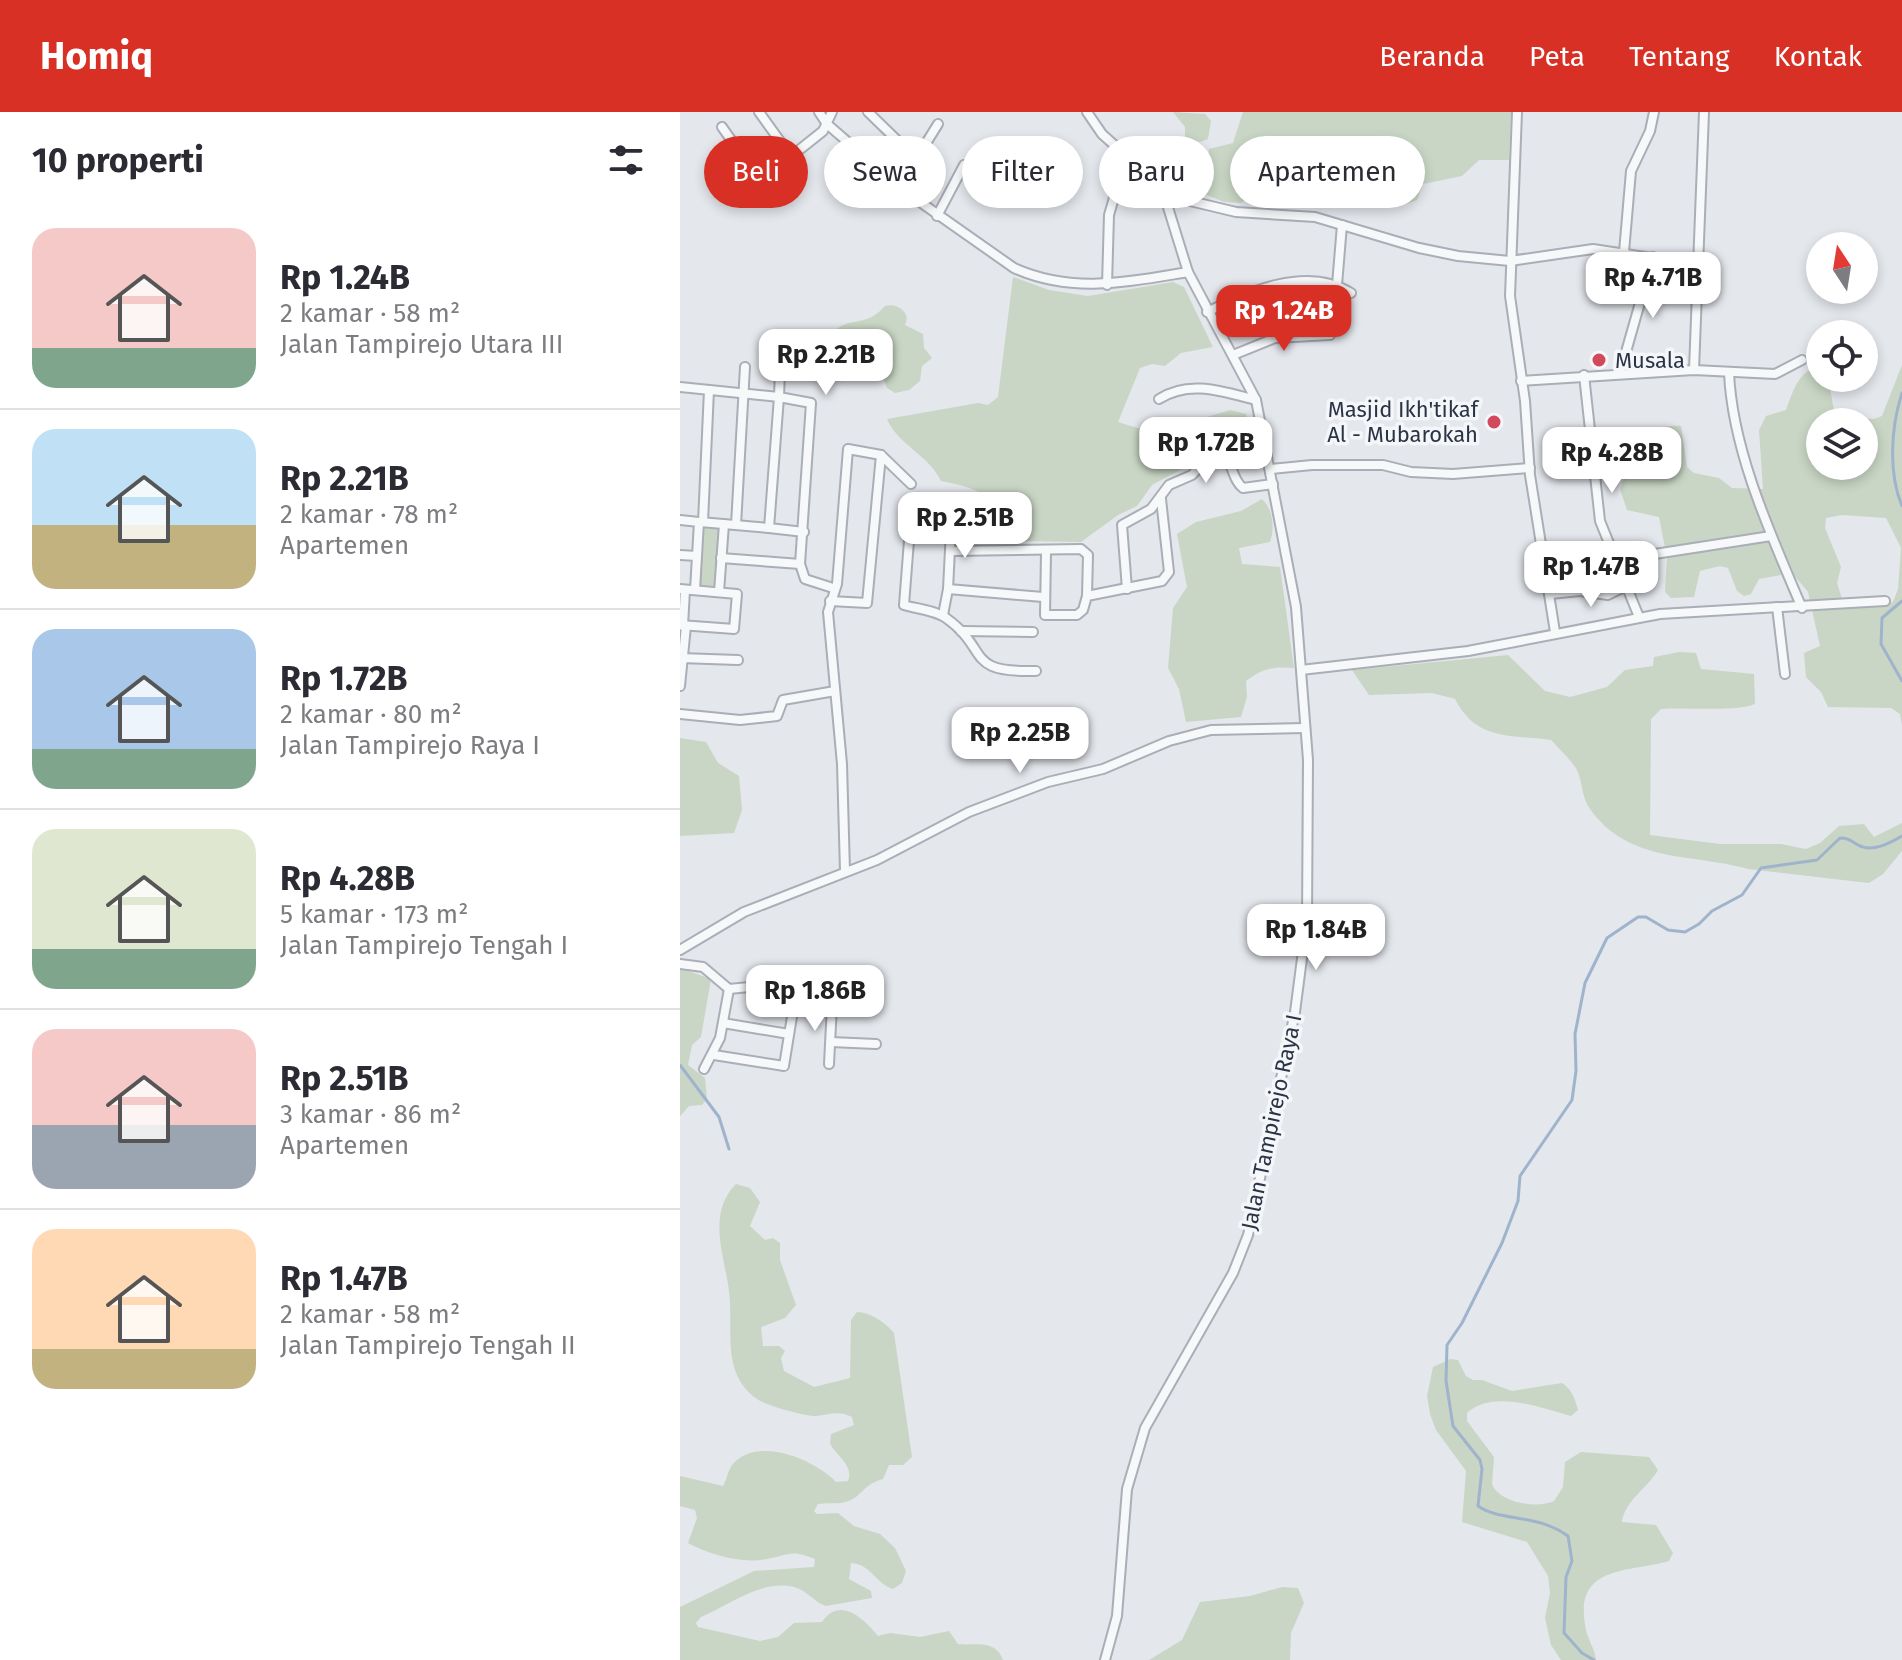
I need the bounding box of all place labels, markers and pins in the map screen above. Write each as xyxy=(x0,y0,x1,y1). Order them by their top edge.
pin: Rp 4.71B xyxy=(1570,252,1736,320)
pin: Rp 1.24B xyxy=(1201,285,1367,353)
pin: Rp 2.21B xyxy=(743,329,909,397)
place label: Musala xyxy=(1615,347,1685,374)
marker: Musala xyxy=(1590,351,1608,369)
place label: Masjid Ikh'tikaf Al - Mubarokah xyxy=(1327,396,1480,448)
marker: Masjid Ikh'tikaf Al - Mubarokah xyxy=(1485,413,1503,431)
pin: Rp 1.72B xyxy=(1123,417,1289,485)
pin: Rp 4.28B xyxy=(1529,427,1695,495)
pin: Rp 2.51B xyxy=(882,492,1048,560)
pin: Rp 1.47B xyxy=(1508,541,1674,609)
pin: Rp 2.25B xyxy=(937,707,1103,775)
pin: Rp 1.84B xyxy=(1233,904,1399,972)
pin: Rp 1.86B xyxy=(732,965,898,1033)

